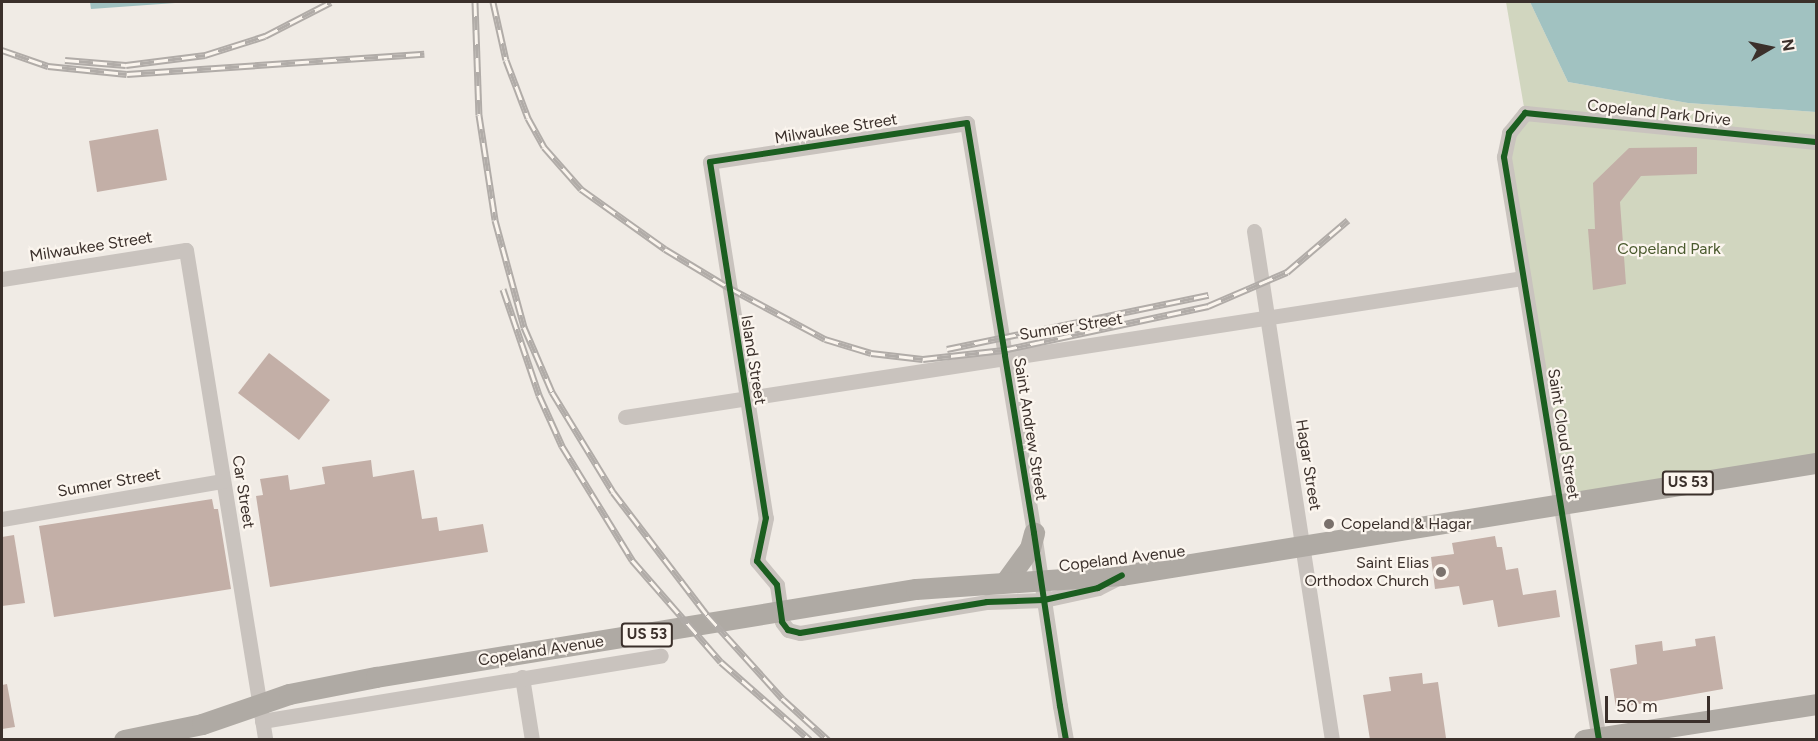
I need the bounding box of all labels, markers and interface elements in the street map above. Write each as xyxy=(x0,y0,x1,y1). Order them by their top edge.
north arrow xyxy=(1740,18,1800,78)
text: N xyxy=(1778,38,1799,53)
street label: Copeland Park Drive xyxy=(1586,96,1732,130)
street label: Milwaukee Street xyxy=(773,110,899,148)
street label: Milwaukee Street xyxy=(28,228,154,266)
park label: Copeland Park xyxy=(1617,239,1721,259)
street label: Sumner Street xyxy=(1018,309,1124,345)
street label: Island Street xyxy=(736,314,770,406)
street label: Saint Andrew Street xyxy=(1009,356,1051,502)
street label: Saint Cloud Street xyxy=(1543,367,1583,501)
street label: Hagar Street xyxy=(1291,418,1325,512)
street label: Car Street xyxy=(228,454,258,530)
street label: Sumner Street xyxy=(56,464,162,502)
road number: US 53 xyxy=(1661,471,1715,495)
place label: Copeland & Hagar xyxy=(1341,514,1471,534)
marker: Copeland & Hagar xyxy=(1322,517,1336,531)
street label: Copeland Avenue xyxy=(1058,542,1186,576)
place label: Saint Elias Orthodox Church xyxy=(1304,553,1429,591)
marker: Saint Elias Orthodox Church xyxy=(1434,565,1448,579)
road number: US 53 xyxy=(620,623,674,647)
street label: Copeland Avenue xyxy=(477,632,605,670)
scale bar xyxy=(1608,684,1713,722)
text: 50 m xyxy=(1616,695,1658,717)

